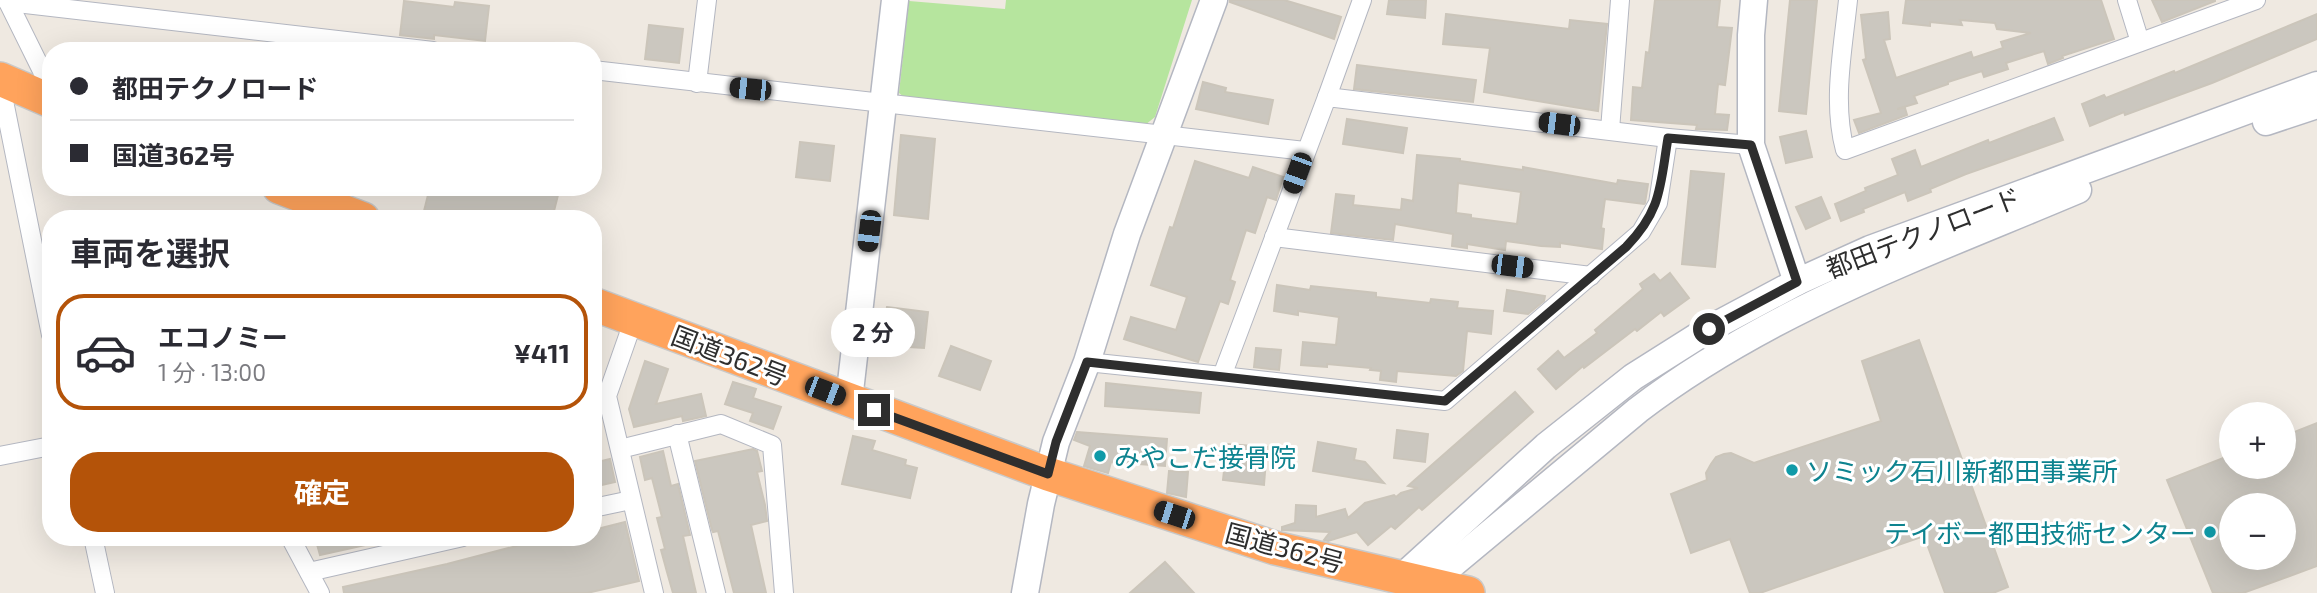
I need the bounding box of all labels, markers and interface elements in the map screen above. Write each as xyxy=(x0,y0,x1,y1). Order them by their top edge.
text: 都田テクノロード xyxy=(112,72,318,103)
car xyxy=(729,76,772,102)
car xyxy=(1537,111,1582,137)
text: 国道362号 xyxy=(112,139,235,170)
car xyxy=(1280,150,1315,196)
street label: 都田テクノロード xyxy=(1821,181,2025,283)
car xyxy=(857,209,882,253)
text: 車両を選択 xyxy=(70,233,230,271)
car xyxy=(1490,253,1535,279)
callout: 2 分 xyxy=(832,308,916,358)
route start xyxy=(1693,313,1725,345)
text: 2 分 xyxy=(852,318,894,346)
street label: 国道362号 xyxy=(668,319,792,391)
icon: car xyxy=(74,321,137,384)
text: エコノミー xyxy=(158,321,288,352)
text: ¥411 xyxy=(514,337,570,368)
text: 1 分 · 13:00 xyxy=(158,358,266,386)
car xyxy=(802,374,849,408)
route end xyxy=(858,394,890,426)
map controls xyxy=(2219,402,2296,570)
button: + xyxy=(2219,402,2296,479)
place label: みやこだ接骨院 xyxy=(1114,441,1296,472)
marker: みやこだ接骨院 xyxy=(1092,448,1108,464)
button: 確定 xyxy=(70,452,574,532)
place label: ソミック石川新都田事業所 xyxy=(1806,455,2118,486)
marker: ソミック石川新都田事業所 xyxy=(1784,462,1800,478)
button: − xyxy=(2219,493,2296,570)
car xyxy=(1151,499,1198,531)
street label: 国道362号 xyxy=(1222,516,1348,578)
place label: テイボー都田技術センター xyxy=(1884,517,2196,548)
marker: テイボー都田技術センター xyxy=(2202,524,2218,540)

